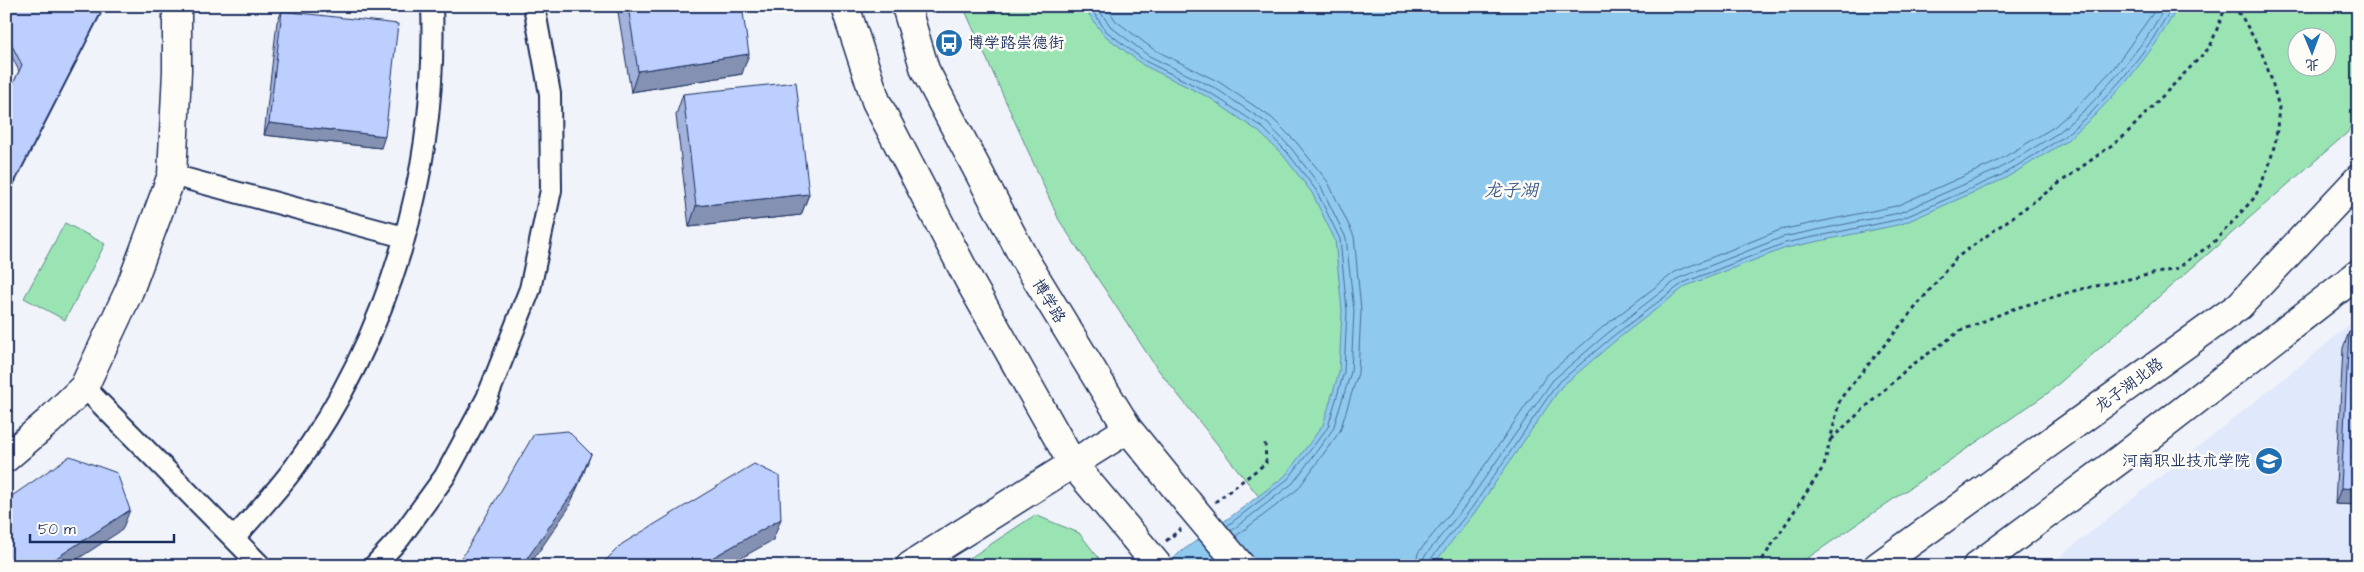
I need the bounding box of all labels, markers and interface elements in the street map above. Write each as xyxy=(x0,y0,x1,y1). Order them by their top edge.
bus stop icon: 博学路崇德街 xyxy=(934,28,964,58)
north arrow xyxy=(2286,28,2336,78)
place label: 博学路崇德街 xyxy=(968,32,1064,54)
text: 北 xyxy=(2305,54,2319,74)
water label: 龙子湖 xyxy=(1484,178,1540,203)
street label: 博学路 xyxy=(1027,275,1071,327)
street label: 龙子湖北路 xyxy=(2090,353,2168,417)
school or university icon: 河南职业技术学院 xyxy=(2254,446,2284,476)
place label: 河南职业技术学院 xyxy=(2122,450,2250,472)
scale bar xyxy=(30,512,174,544)
text: 50 m xyxy=(38,519,76,540)

